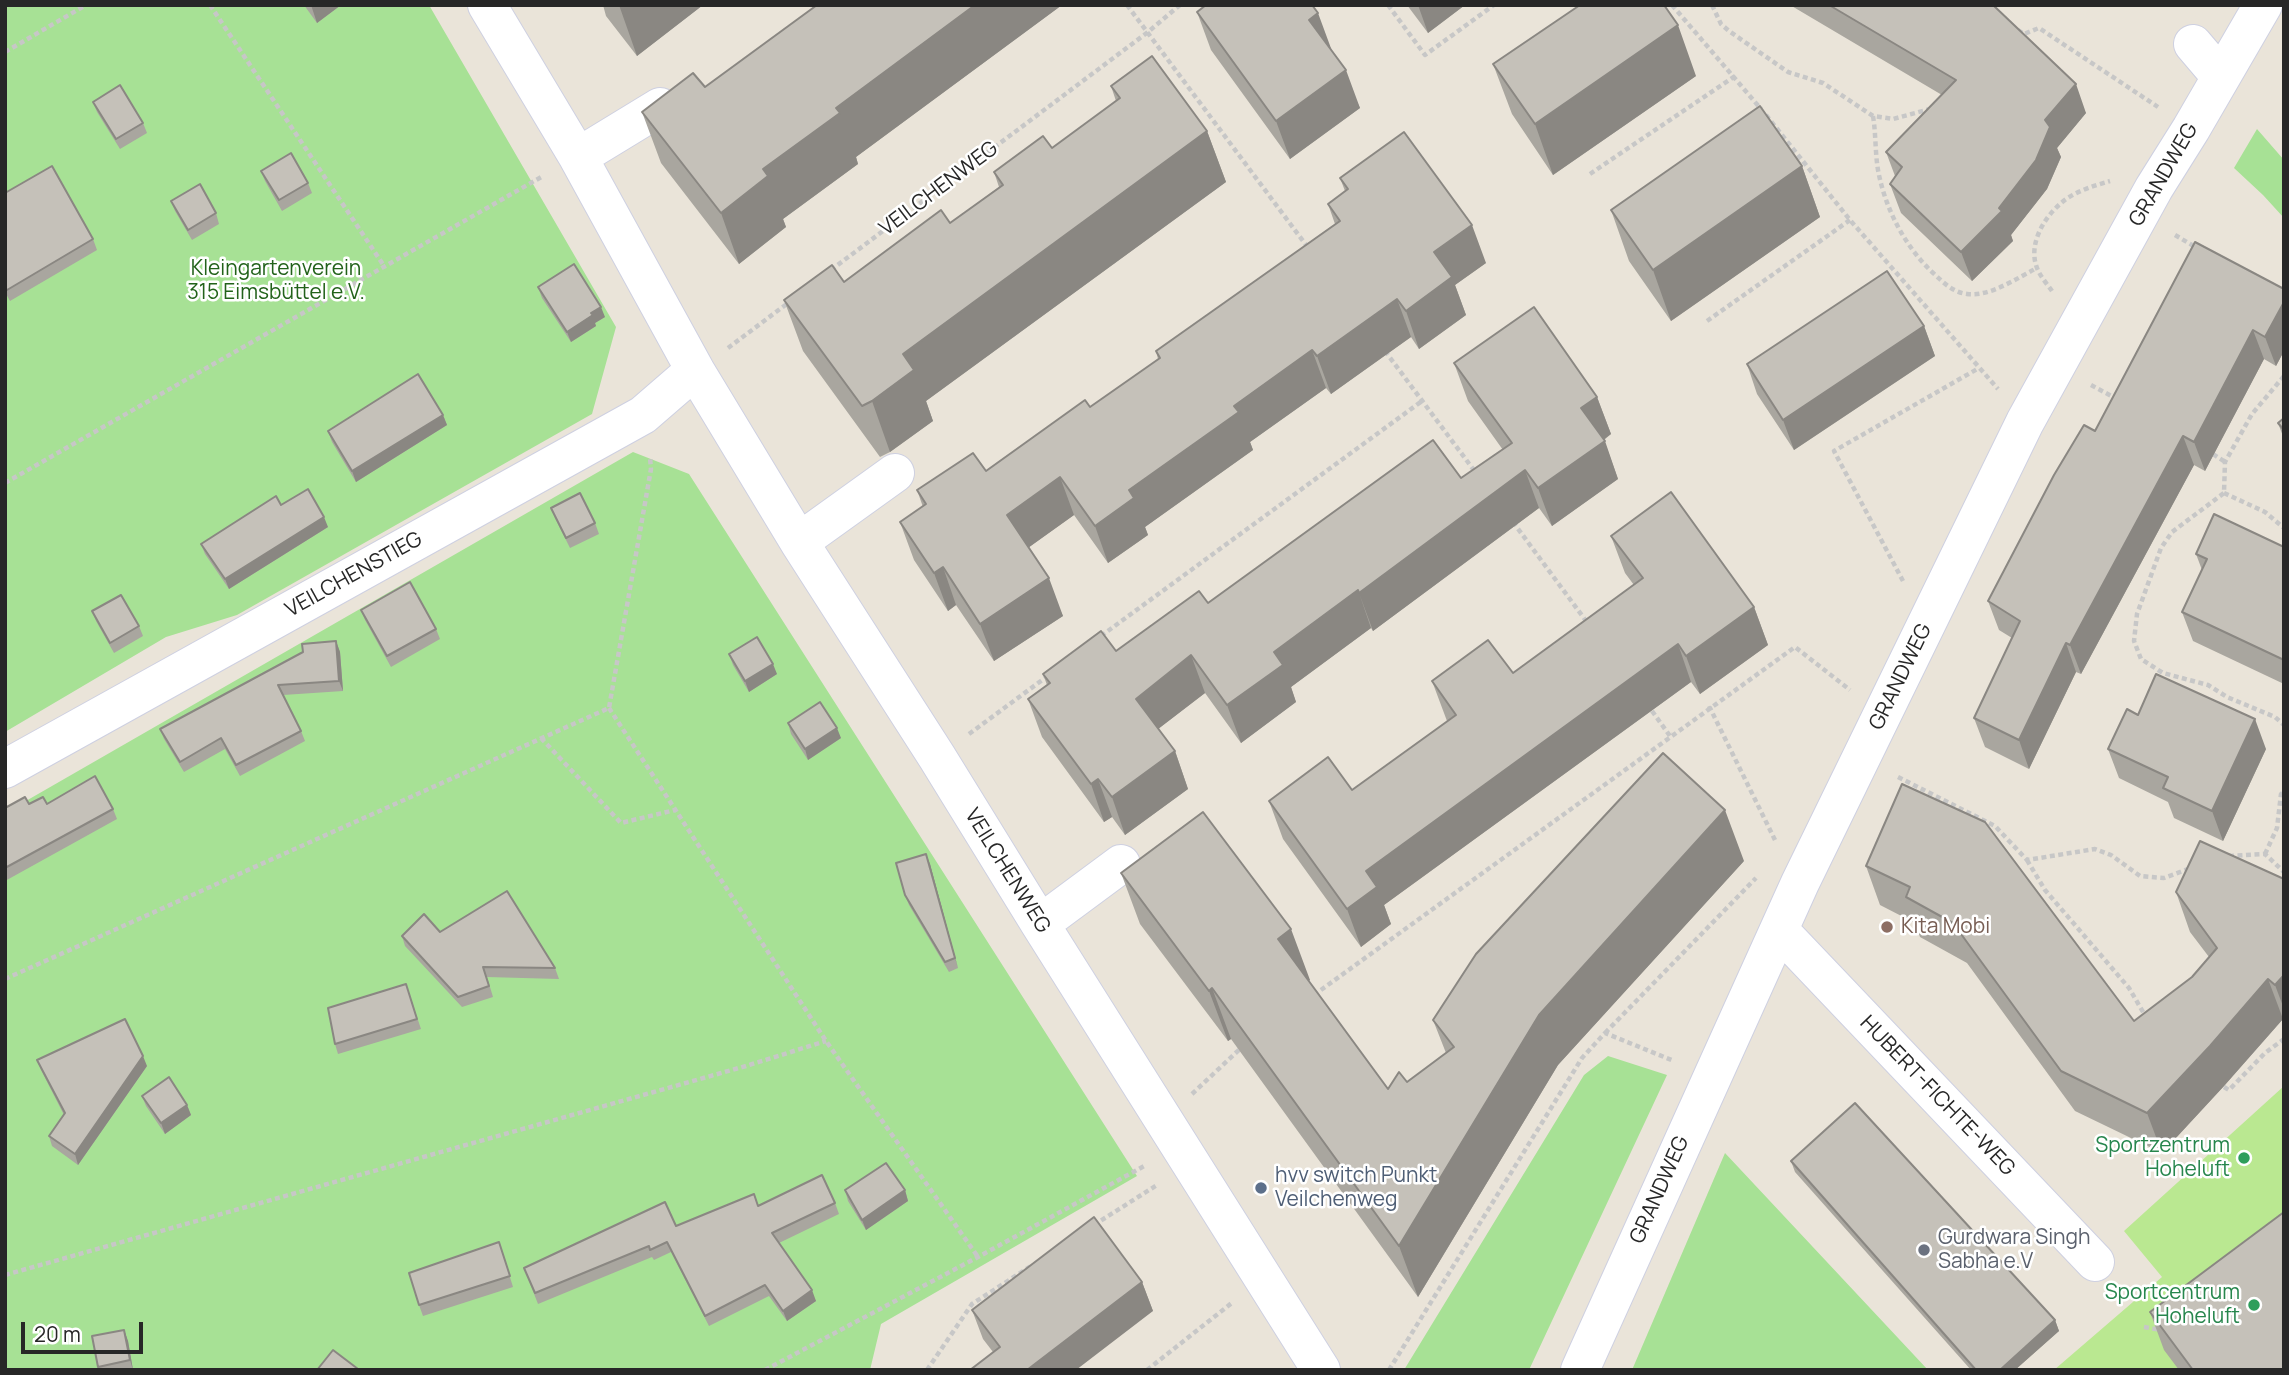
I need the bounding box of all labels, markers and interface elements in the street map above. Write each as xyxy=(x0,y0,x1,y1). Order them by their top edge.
street label: GRANDWEG xyxy=(2124,119,2204,231)
street label: VEILCHENWEG xyxy=(875,136,1003,242)
park label: Kleingartenverein 315 Eimsbüttel e.V. xyxy=(187,256,365,306)
street label: VEILCHENSTIEG xyxy=(281,527,427,623)
street label: GRANDWEG xyxy=(1864,620,1938,734)
street label: VEILCHENWEG xyxy=(959,804,1055,938)
place label: Kita Mobi xyxy=(1901,914,1990,940)
marker: Kita Mobi xyxy=(1879,919,1895,935)
street label: HUBERT-FICHTE-WEG xyxy=(1854,1011,2020,1181)
street label: GRANDWEG xyxy=(1625,1132,1695,1248)
place label: Sportzentrum Hoheluft xyxy=(2095,1133,2230,1183)
marker: Sportzentrum Hoheluft xyxy=(2236,1150,2252,1166)
place label: hvv switch Punkt Veilchenweg xyxy=(1275,1163,1437,1213)
marker: hvv switch Punkt Veilchenweg xyxy=(1253,1180,1269,1196)
place label: Gurdwara Singh Sabha e.V xyxy=(1938,1225,2090,1275)
marker: Gurdwara Singh Sabha e.V xyxy=(1916,1242,1932,1258)
place label: Sportcentrum Hoheluft xyxy=(2105,1280,2240,1330)
marker: Sportcentrum Hoheluft xyxy=(2246,1297,2262,1313)
scale bar xyxy=(24,1308,147,1352)
text: 20 m xyxy=(34,1320,81,1348)

